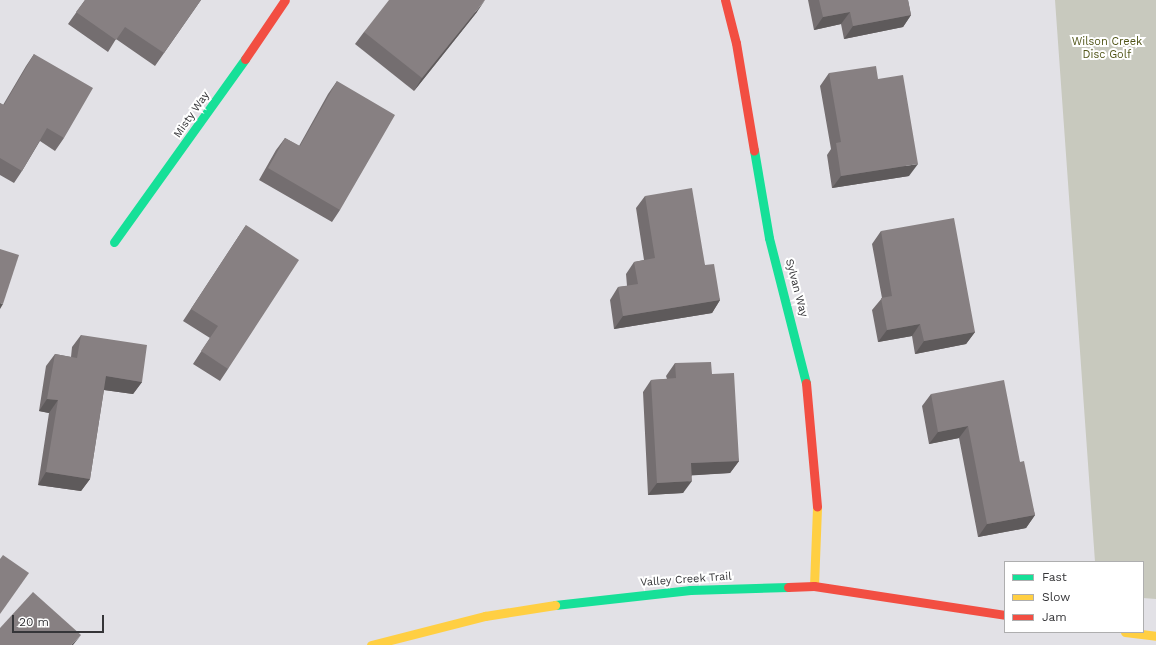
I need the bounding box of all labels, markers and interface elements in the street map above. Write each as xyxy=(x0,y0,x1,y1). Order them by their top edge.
park label: Wilson Creek Disc Golf xyxy=(1072,36,1142,62)
street label: Misty Way xyxy=(171,89,213,141)
street label: Sylvan Way xyxy=(782,257,810,319)
legend xyxy=(1004,561,1144,633)
street label: Valley Creek Trail xyxy=(640,570,732,590)
text: Fast xyxy=(1042,570,1067,584)
text: Slow xyxy=(1042,590,1070,604)
scale bar xyxy=(14,607,106,633)
text: Jam xyxy=(1042,610,1067,624)
text: 20 m xyxy=(19,615,49,629)

